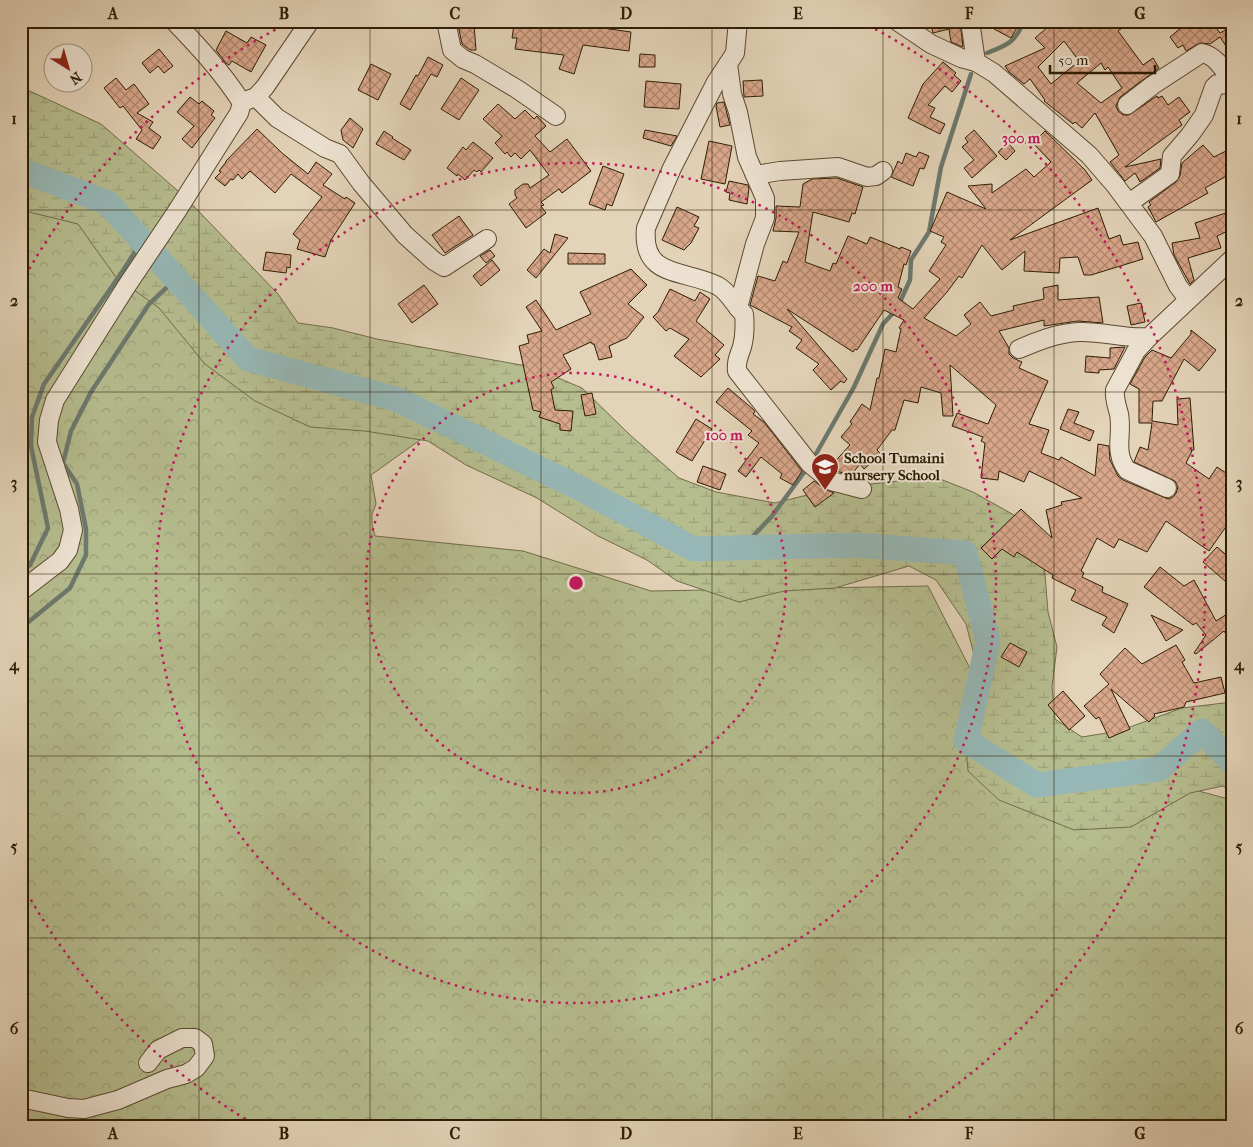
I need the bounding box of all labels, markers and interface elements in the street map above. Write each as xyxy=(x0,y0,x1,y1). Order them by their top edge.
text: A xyxy=(107,4,119,23)
text: B xyxy=(279,4,289,23)
text: C xyxy=(450,4,461,23)
text: D xyxy=(620,4,632,23)
text: E xyxy=(793,4,803,23)
text: F xyxy=(964,4,974,23)
text: G xyxy=(1134,4,1146,23)
north arrow xyxy=(42,42,92,92)
scale bar xyxy=(1050,42,1156,74)
text: 50 m xyxy=(1058,51,1089,69)
text: N xyxy=(66,68,85,88)
text: 1 xyxy=(11,109,17,128)
text: 1 xyxy=(1236,109,1242,128)
text: 300 m xyxy=(1002,129,1041,147)
text: 200 m xyxy=(853,277,893,295)
text: 2 xyxy=(10,291,18,310)
text: 2 xyxy=(1235,291,1243,310)
text: 100 m xyxy=(705,426,743,444)
place label: School Tumaini nursery School xyxy=(843,449,945,484)
school or university icon: School Tumaini nursery School xyxy=(810,452,840,491)
text: 3 xyxy=(11,473,17,493)
text: 3 xyxy=(1236,473,1242,493)
centre of rings xyxy=(567,574,585,592)
text: 4 xyxy=(8,655,20,675)
text: 4 xyxy=(1233,655,1245,675)
text: 5 xyxy=(11,837,18,856)
text: 5 xyxy=(1236,837,1243,856)
text: 6 xyxy=(10,1019,19,1038)
text: 6 xyxy=(1235,1019,1244,1038)
text: A xyxy=(107,1124,119,1143)
text: B xyxy=(279,1124,289,1143)
text: C xyxy=(450,1124,461,1143)
text: D xyxy=(620,1124,632,1143)
text: E xyxy=(793,1124,803,1143)
text: F xyxy=(964,1124,974,1143)
text: G xyxy=(1134,1124,1146,1143)

